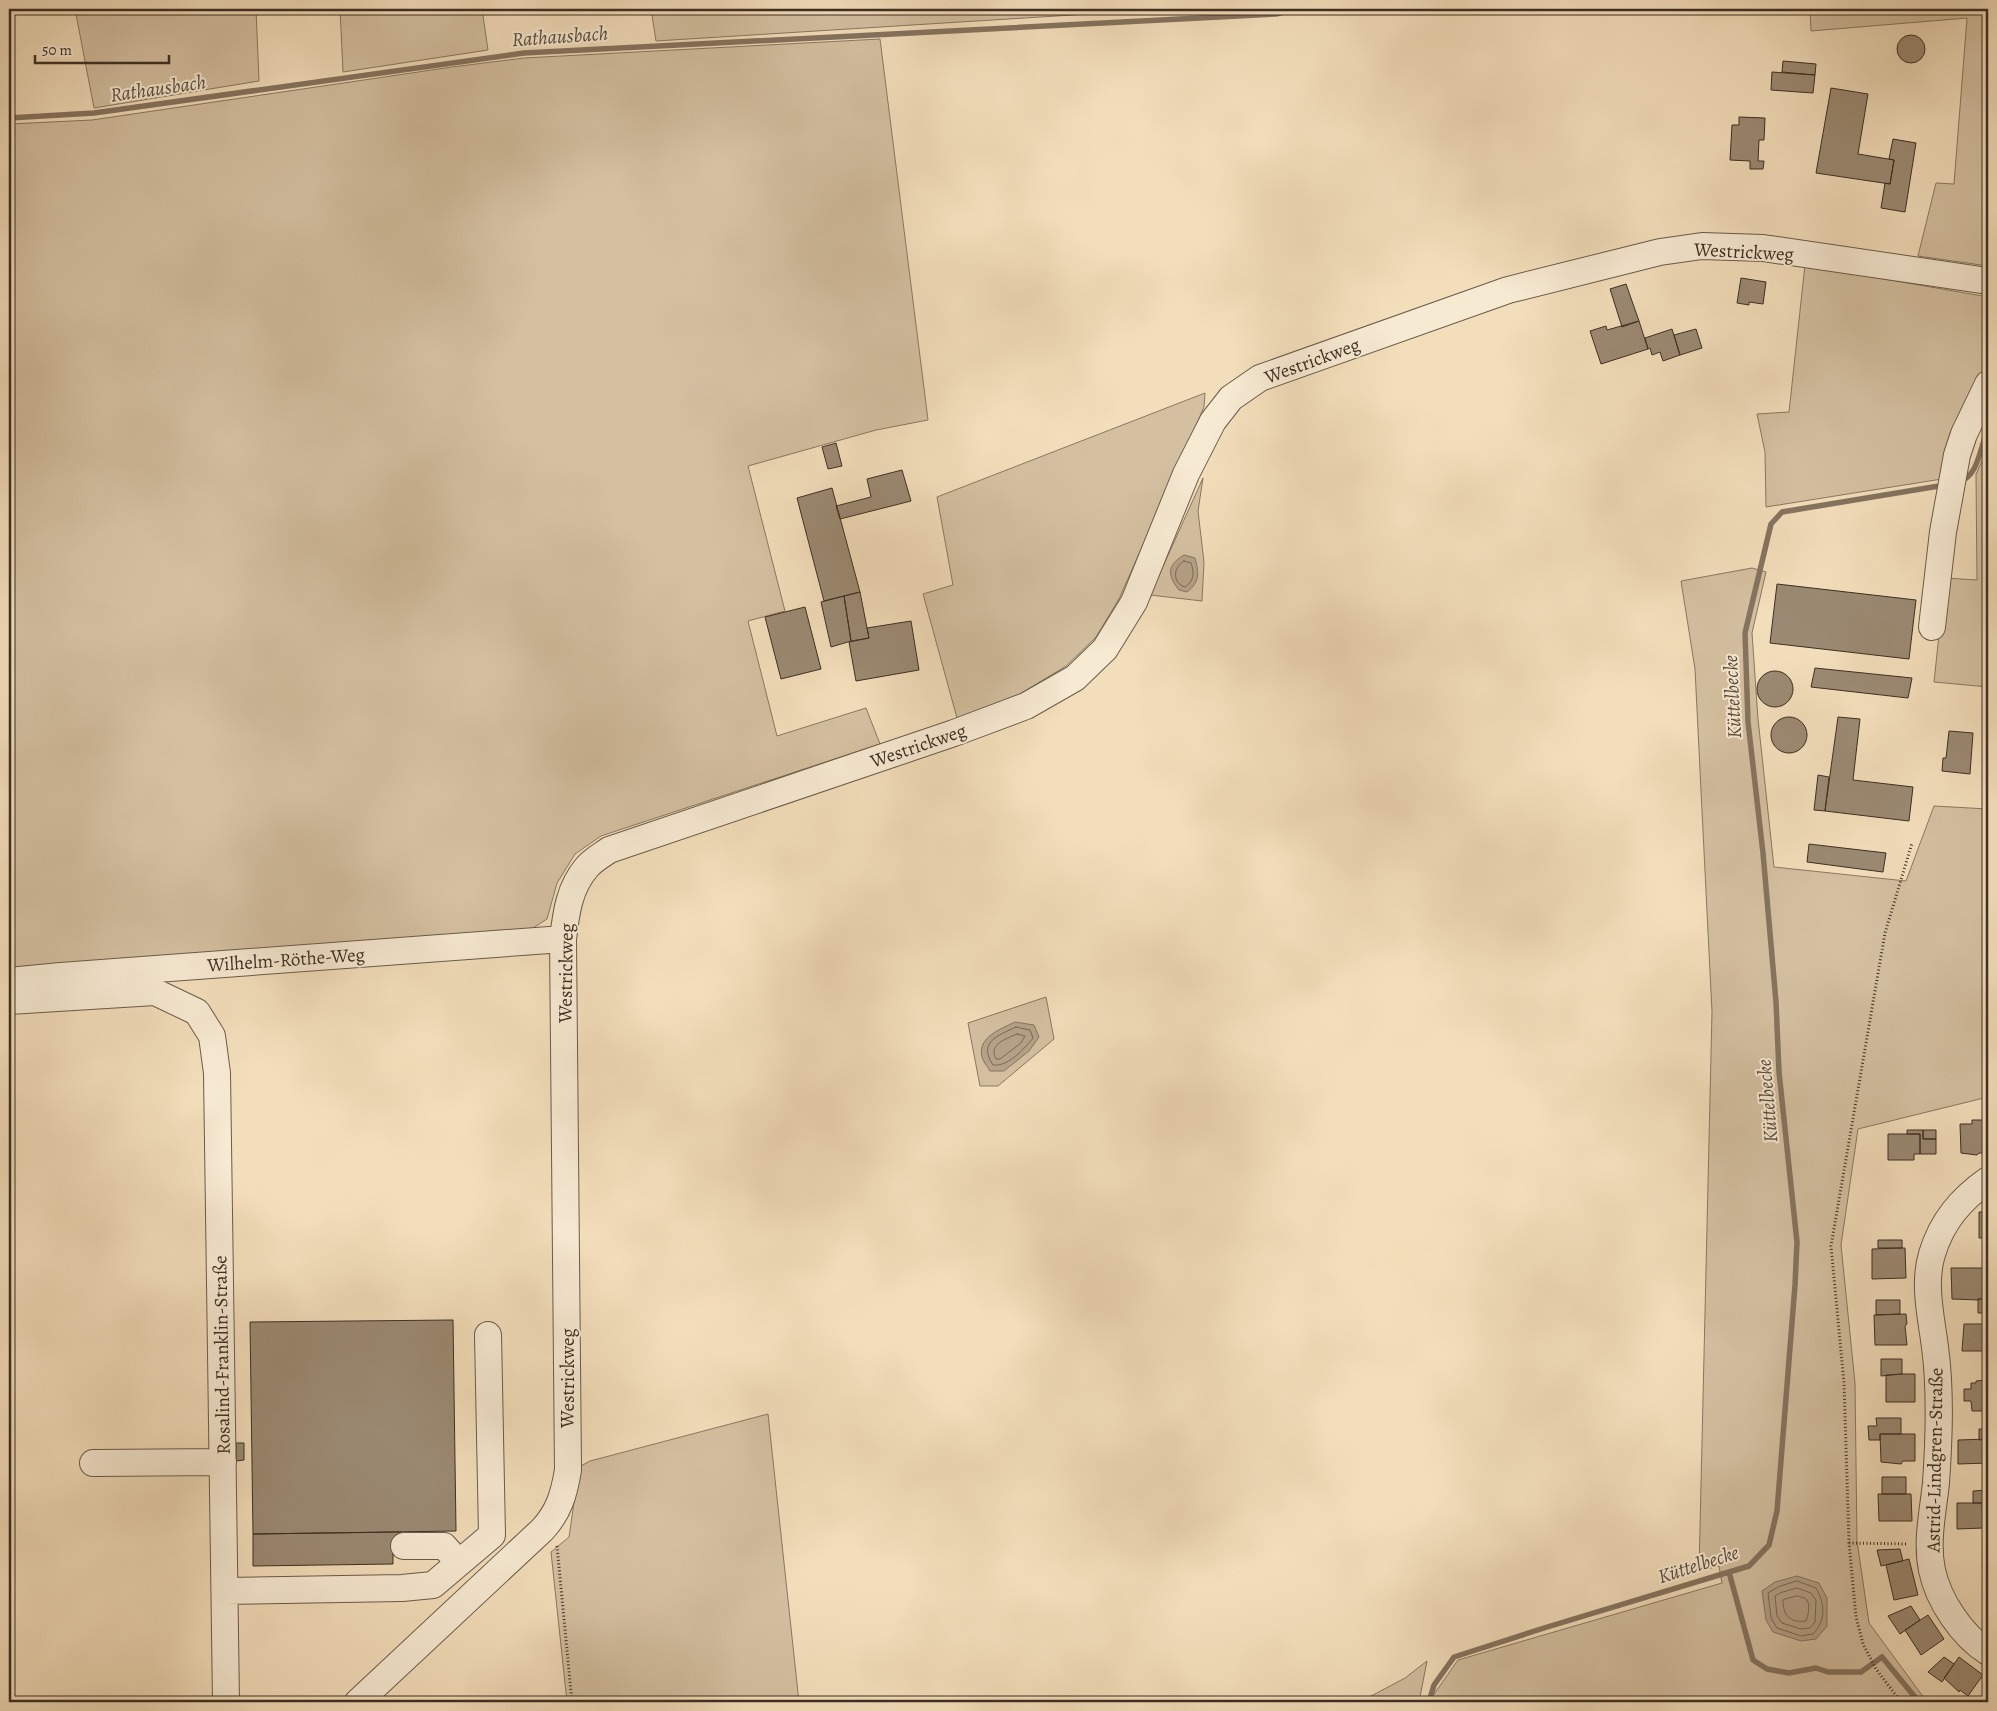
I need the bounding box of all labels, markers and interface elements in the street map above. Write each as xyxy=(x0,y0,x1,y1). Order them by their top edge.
water label: Rathausbach xyxy=(511,20,609,53)
scale bar xyxy=(35,32,169,64)
text: 50 m xyxy=(42,40,72,60)
water label: Rathausbach xyxy=(108,68,208,109)
street label: Westrickweg xyxy=(1692,236,1795,268)
street label: Westrickweg xyxy=(1260,331,1364,391)
water label: Küttelbecke xyxy=(1717,655,1748,739)
street label: Westrickweg xyxy=(866,717,970,775)
street label: Westrickweg xyxy=(552,922,580,1024)
street label: Wilhelm-Röthe-Weg xyxy=(205,941,366,979)
water label: Küttelbecke xyxy=(1750,1058,1785,1144)
street label: Rosalind-Franklin-Straße xyxy=(207,1255,237,1455)
street label: Westrickweg xyxy=(555,1328,581,1429)
street label: Astrid-Lindgren-Straße xyxy=(1920,1367,1950,1554)
water label: Küttelbecke xyxy=(1654,1539,1742,1590)

